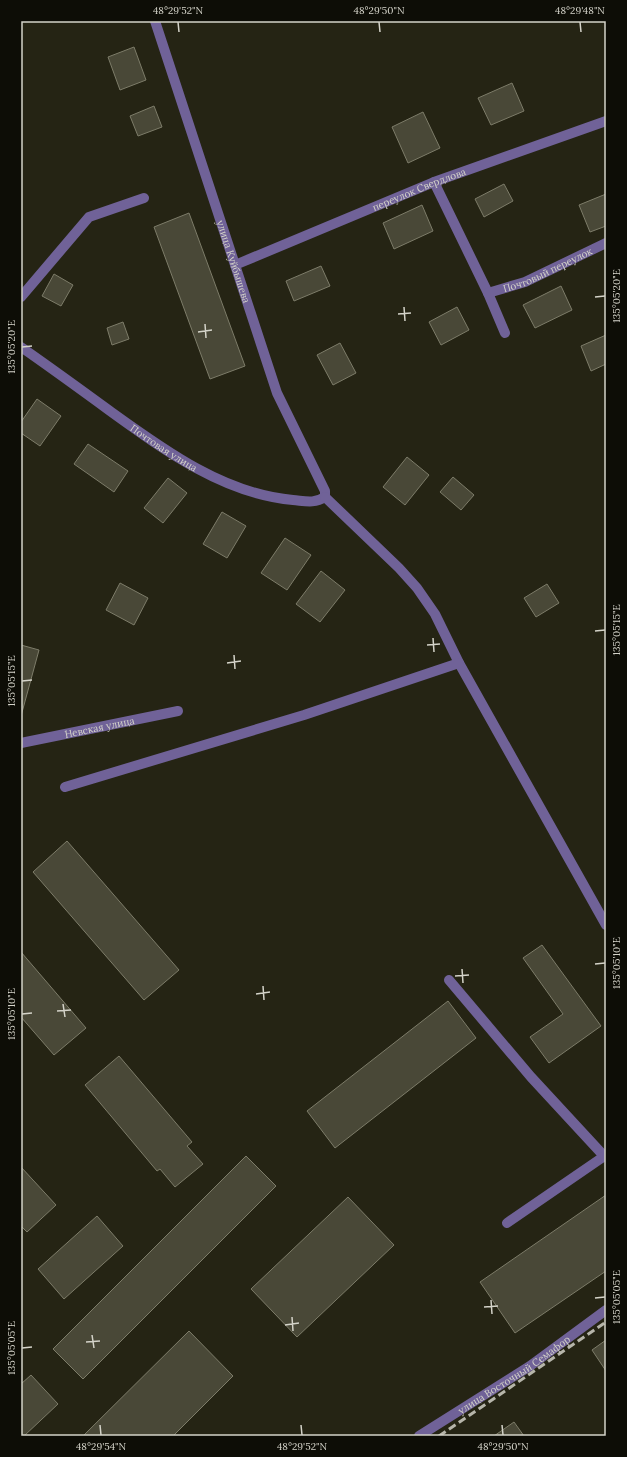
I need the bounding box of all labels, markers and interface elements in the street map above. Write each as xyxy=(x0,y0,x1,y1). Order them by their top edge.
text: 48°29'52"N xyxy=(153,4,203,17)
text: 48°29'50"N xyxy=(353,4,405,17)
text: 48°29'48"N xyxy=(555,4,605,17)
street label: переулок Свердлова xyxy=(370,165,468,214)
street label: улица Куйбышева xyxy=(214,218,254,305)
street label: Почтовый переулок xyxy=(501,244,595,295)
text: 135°05'20"E xyxy=(610,269,623,323)
text: 135°05'20"E xyxy=(5,320,18,374)
street label: Почтовая улица xyxy=(128,421,200,474)
text: 135°05'15"E xyxy=(610,604,623,656)
text: 135°05'15"E xyxy=(5,655,18,707)
street label: Невская улица xyxy=(63,714,135,740)
text: 135°05'10"E xyxy=(610,937,623,989)
text: 135°05'10"E xyxy=(5,988,18,1040)
text: 135°05'05"E xyxy=(610,1270,623,1324)
text: 135°05'05"E xyxy=(5,1321,18,1375)
street label: улица Восточный Семафор xyxy=(455,1332,573,1417)
text: 48°29'54"N xyxy=(76,1440,126,1453)
text: 48°29'52"N xyxy=(277,1440,327,1453)
text: 48°29'50"N xyxy=(477,1440,529,1453)

